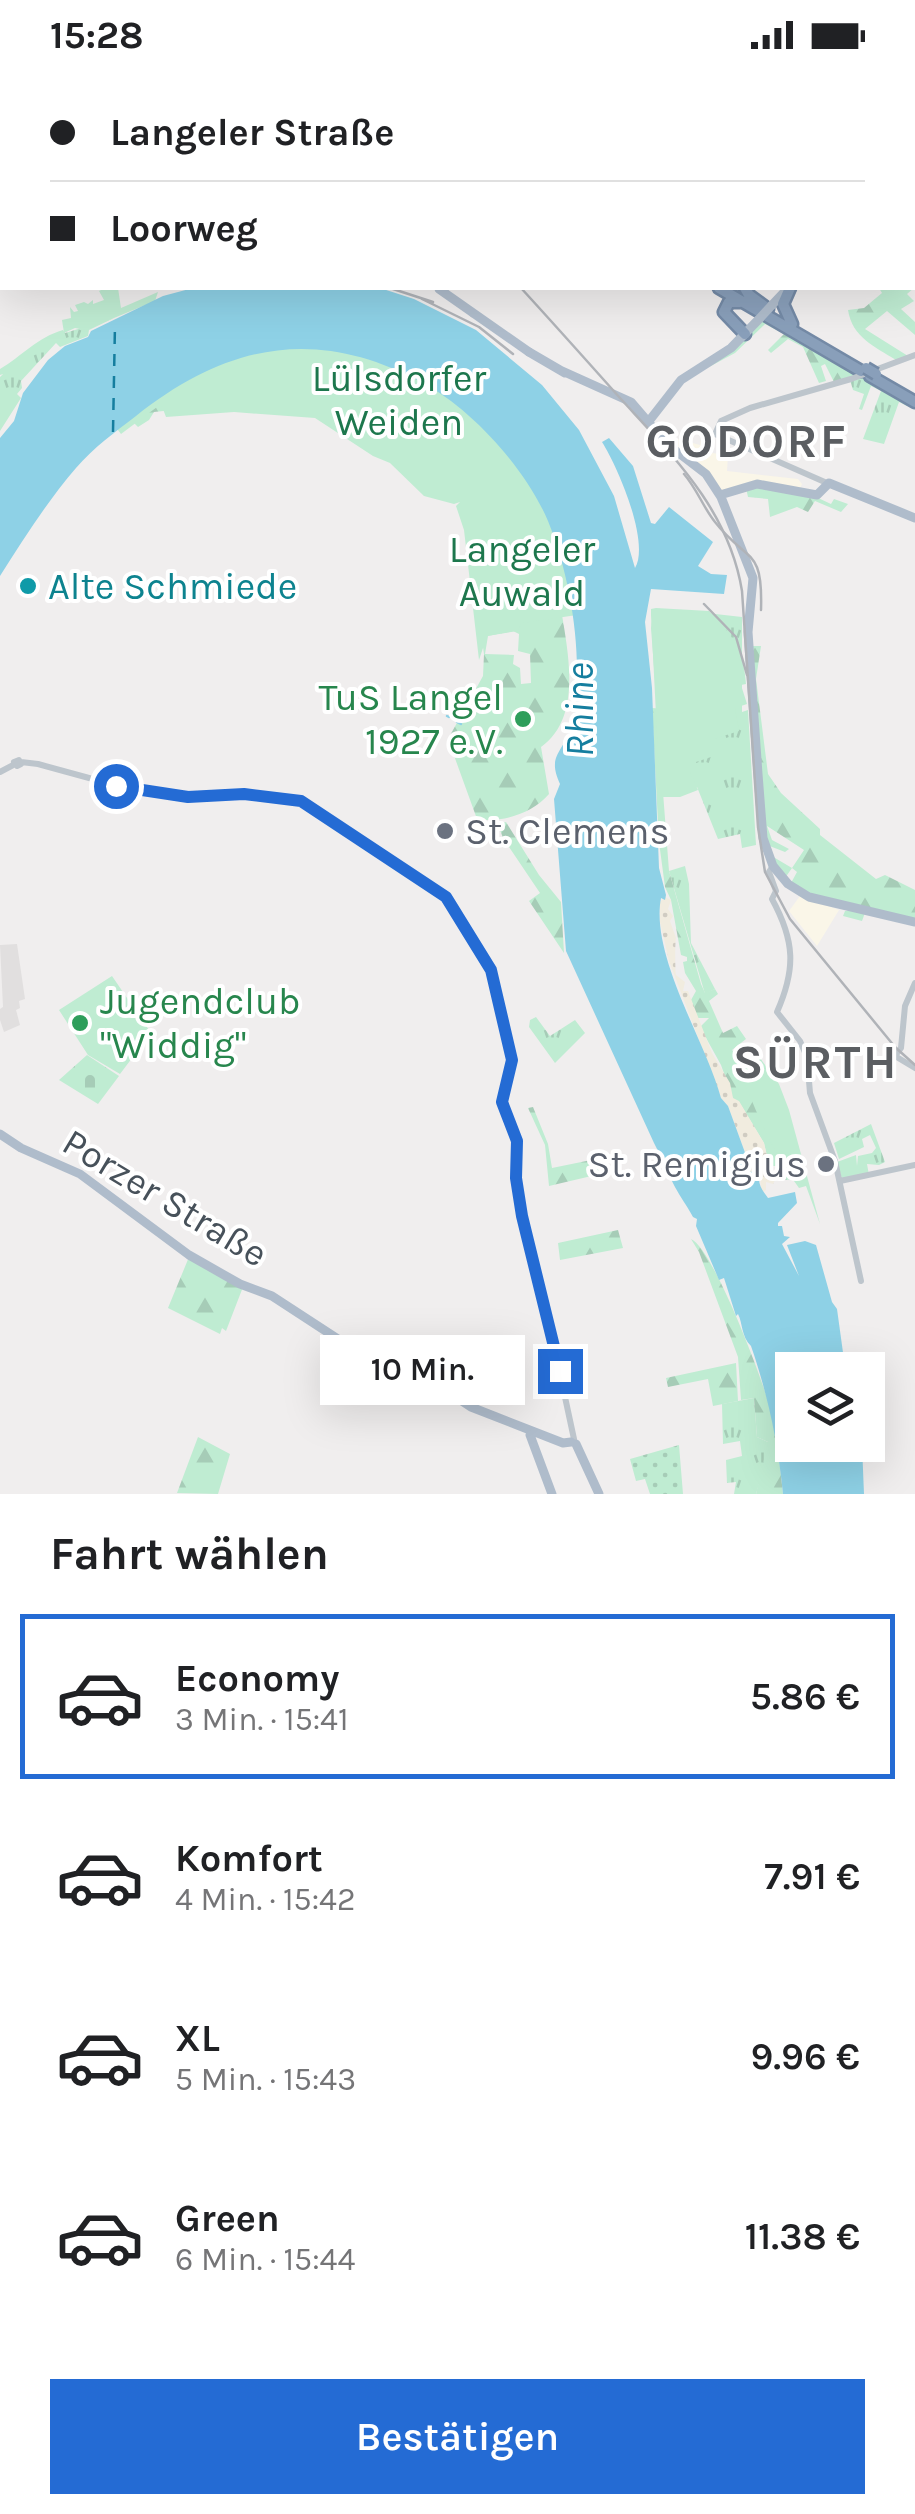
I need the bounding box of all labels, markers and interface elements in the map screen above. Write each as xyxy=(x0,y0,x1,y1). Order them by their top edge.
text: 15:28 xyxy=(50,13,143,58)
text: Langeler Straße xyxy=(110,110,394,155)
text: Loorweg xyxy=(110,206,258,251)
park label: Lülsdorfer Weiden xyxy=(312,356,487,445)
district label: GODORF xyxy=(645,413,849,469)
park label: Langeler Auwald xyxy=(449,527,595,616)
place label: Alte Schmiede xyxy=(48,564,297,609)
marker: Alte Schmiede xyxy=(17,575,39,597)
water label: Rhine xyxy=(556,663,603,757)
place label: TuS Langel 1927 e.V. xyxy=(318,675,503,764)
marker: TuS Langel 1927 e.V. xyxy=(512,708,534,730)
route start xyxy=(94,764,139,809)
place label: St. Clemens xyxy=(465,809,669,854)
marker: St. Clemens xyxy=(434,820,456,842)
place label: Jugendclub "Widdig" xyxy=(100,979,301,1068)
marker: Jugendclub "Widdig" xyxy=(69,1012,91,1034)
district label: SÜRTH xyxy=(733,1034,899,1090)
street label: Porzer Straße xyxy=(55,1119,275,1277)
place label: St. Remigius xyxy=(588,1142,806,1187)
marker: St. Remigius xyxy=(815,1153,837,1175)
callout: 10 Min. xyxy=(320,1336,525,1406)
route end xyxy=(538,1349,583,1394)
text: 10 Min. xyxy=(371,1351,474,1388)
map controls xyxy=(775,1352,885,1462)
button: layers xyxy=(775,1352,885,1462)
text: Fahrt wählen xyxy=(50,1528,329,1580)
icon: car xyxy=(55,1652,145,1742)
text: Economy xyxy=(175,1656,339,1701)
text: 5.86 € xyxy=(750,1674,860,1719)
text: 3 Min. · 15:41 xyxy=(175,1701,349,1738)
icon: car xyxy=(55,1832,145,1922)
text: Komfort xyxy=(175,1836,323,1881)
text: 7.91 € xyxy=(764,1854,860,1899)
text: 4 Min. · 15:42 xyxy=(175,1881,355,1918)
icon: car xyxy=(55,2012,145,2102)
text: XL xyxy=(175,2016,220,2061)
text: 9.96 € xyxy=(750,2034,860,2079)
text: 5 Min. · 15:43 xyxy=(175,2061,356,2098)
icon: car xyxy=(55,2192,145,2282)
text: Green xyxy=(175,2196,280,2241)
text: 11.38 € xyxy=(745,2214,860,2259)
text: 6 Min. · 15:44 xyxy=(175,2241,355,2278)
button: Bestätigen xyxy=(50,2379,865,2494)

